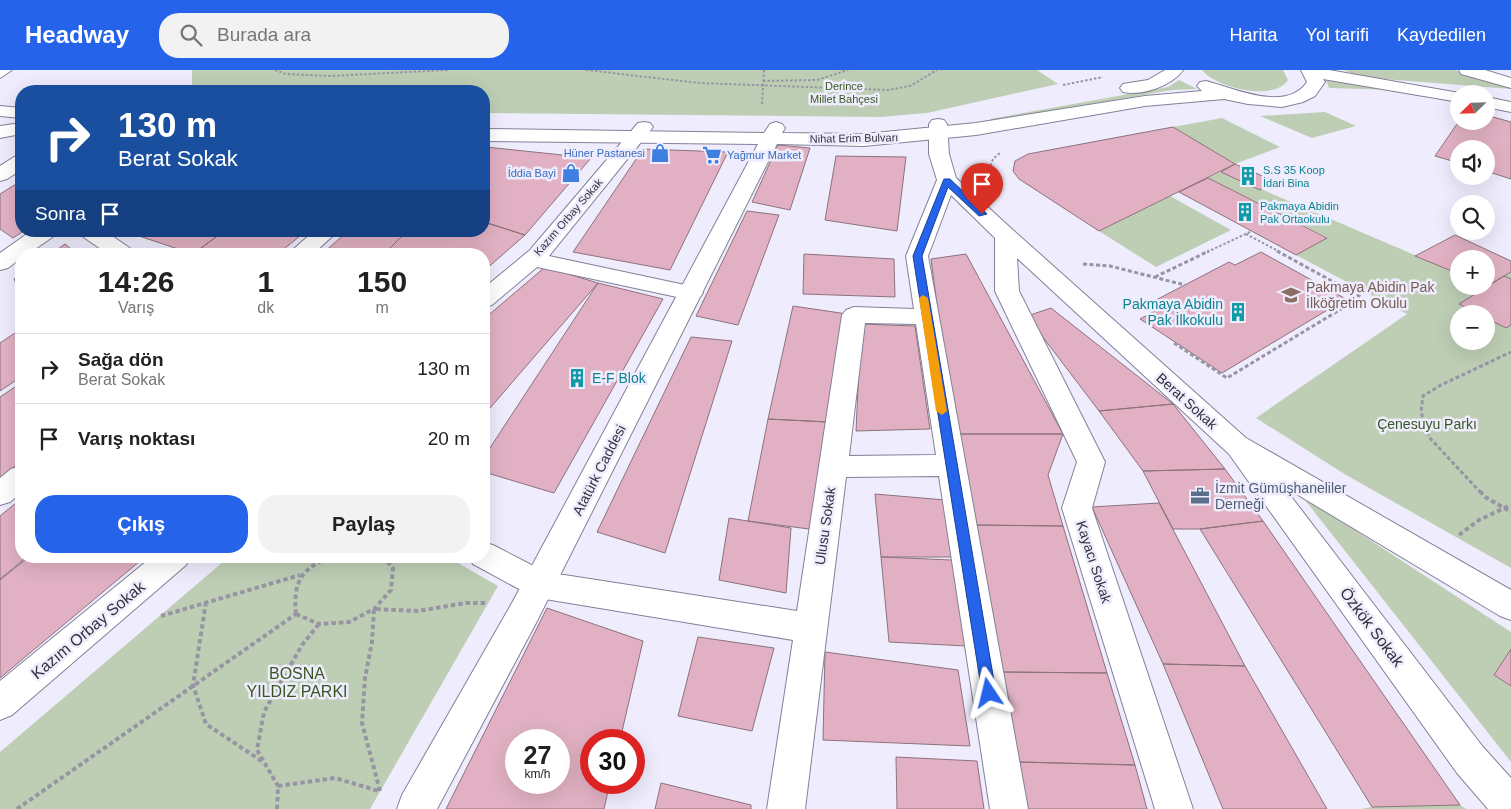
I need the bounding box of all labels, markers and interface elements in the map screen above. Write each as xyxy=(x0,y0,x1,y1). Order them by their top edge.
search box xyxy=(159,13,509,58)
text: Headway xyxy=(25,21,129,48)
icon: search xyxy=(177,21,205,49)
text: Burada ara xyxy=(217,24,311,45)
text: Harita xyxy=(1230,25,1278,45)
text: Yol tarifi xyxy=(1306,25,1369,45)
text: Kaydedilen xyxy=(1397,25,1486,45)
park label: Derince Millet Bahçesi xyxy=(810,80,878,105)
north arrow xyxy=(1450,85,1495,130)
map controls xyxy=(1450,85,1495,350)
icon: right xyxy=(35,105,100,170)
text: 130 m xyxy=(118,105,217,144)
street label: Nihat Erim Bulvarı xyxy=(810,131,898,145)
button: sound xyxy=(1450,140,1495,185)
shop icon: Hüner Pastanesi xyxy=(649,142,671,164)
supermarket icon: Yağmur Market xyxy=(701,144,723,166)
text: Berat Sokak xyxy=(118,146,238,171)
place label: Hüner Pastanesi xyxy=(564,147,645,159)
place label: Yağmur Market xyxy=(727,149,801,161)
shop icon: İddia Bayi xyxy=(560,162,582,184)
pin xyxy=(961,163,1003,214)
place label: S.S 35 Koop İdari Bina xyxy=(1263,164,1325,189)
building icon: S.S 35 Koop İdari Bina xyxy=(1237,165,1259,187)
place label: İddia Bayi xyxy=(508,167,556,179)
icon: arrive xyxy=(968,170,996,198)
street label: Kazım Orbay Sokak xyxy=(531,176,605,258)
button: search xyxy=(1450,195,1495,240)
icon: arrive xyxy=(96,200,124,228)
place label: Pakmaya Abidin Pak Ortaokulu xyxy=(1260,200,1339,225)
building icon: Pakmaya Abidin Pak Ortaokulu xyxy=(1234,201,1256,223)
text: Sonra xyxy=(35,203,86,224)
button: + xyxy=(1450,250,1495,295)
text: 14:26 xyxy=(98,265,175,298)
text: 1 xyxy=(257,265,274,298)
text: 150 xyxy=(357,265,407,298)
place label: Pakmaya Abidin Pak İlköğretim Okulu xyxy=(1306,279,1435,311)
school or university icon: Pakmaya Abidin Pak İlköğretim Okulu xyxy=(1280,284,1302,306)
place label: Pakmaya Abidin Pak İlkokulu xyxy=(1123,296,1223,328)
text: Varış xyxy=(118,299,154,316)
text: dk xyxy=(257,299,274,316)
text: m xyxy=(375,299,389,316)
building icon: Pakmaya Abidin Pak İlkokulu xyxy=(1227,301,1249,323)
button: − xyxy=(1450,305,1495,350)
text: Sağa dön xyxy=(78,349,164,370)
icon: right xyxy=(35,355,63,383)
text: 130 m xyxy=(417,358,470,379)
building icon: E-F Blok xyxy=(566,367,588,389)
place label: E-F Blok xyxy=(592,370,647,386)
street label: Berat Sokak xyxy=(1153,370,1221,433)
text: Berat Sokak xyxy=(78,371,165,388)
park label: Çenesuyu Parkı xyxy=(1377,416,1477,432)
street label: Atatürk Caddesi xyxy=(569,422,629,518)
icon: arrive xyxy=(35,425,63,453)
text: Varış noktası xyxy=(78,428,195,449)
text: 20 m xyxy=(428,428,470,449)
place label: İzmit Gümüşhaneliler Derneği xyxy=(1215,479,1347,512)
street label: Ulusu Sokak xyxy=(812,485,839,566)
office icon: İzmit Gümüşhaneliler Derneği xyxy=(1189,485,1211,507)
button: Çıkış xyxy=(35,495,248,553)
button: Paylaş xyxy=(258,495,470,553)
street label: Kayacı Sokak xyxy=(1073,519,1115,606)
street label: Kazım Orbay Sokak xyxy=(28,577,149,682)
street label: Özkök Sokak xyxy=(1337,584,1408,671)
park label: BOSNA YILDIZ PARKI xyxy=(246,665,348,700)
position arrow xyxy=(962,666,1014,718)
speed limit sign: 30 xyxy=(580,729,645,794)
text: 27 xyxy=(524,741,551,769)
text: km/h xyxy=(524,767,551,781)

